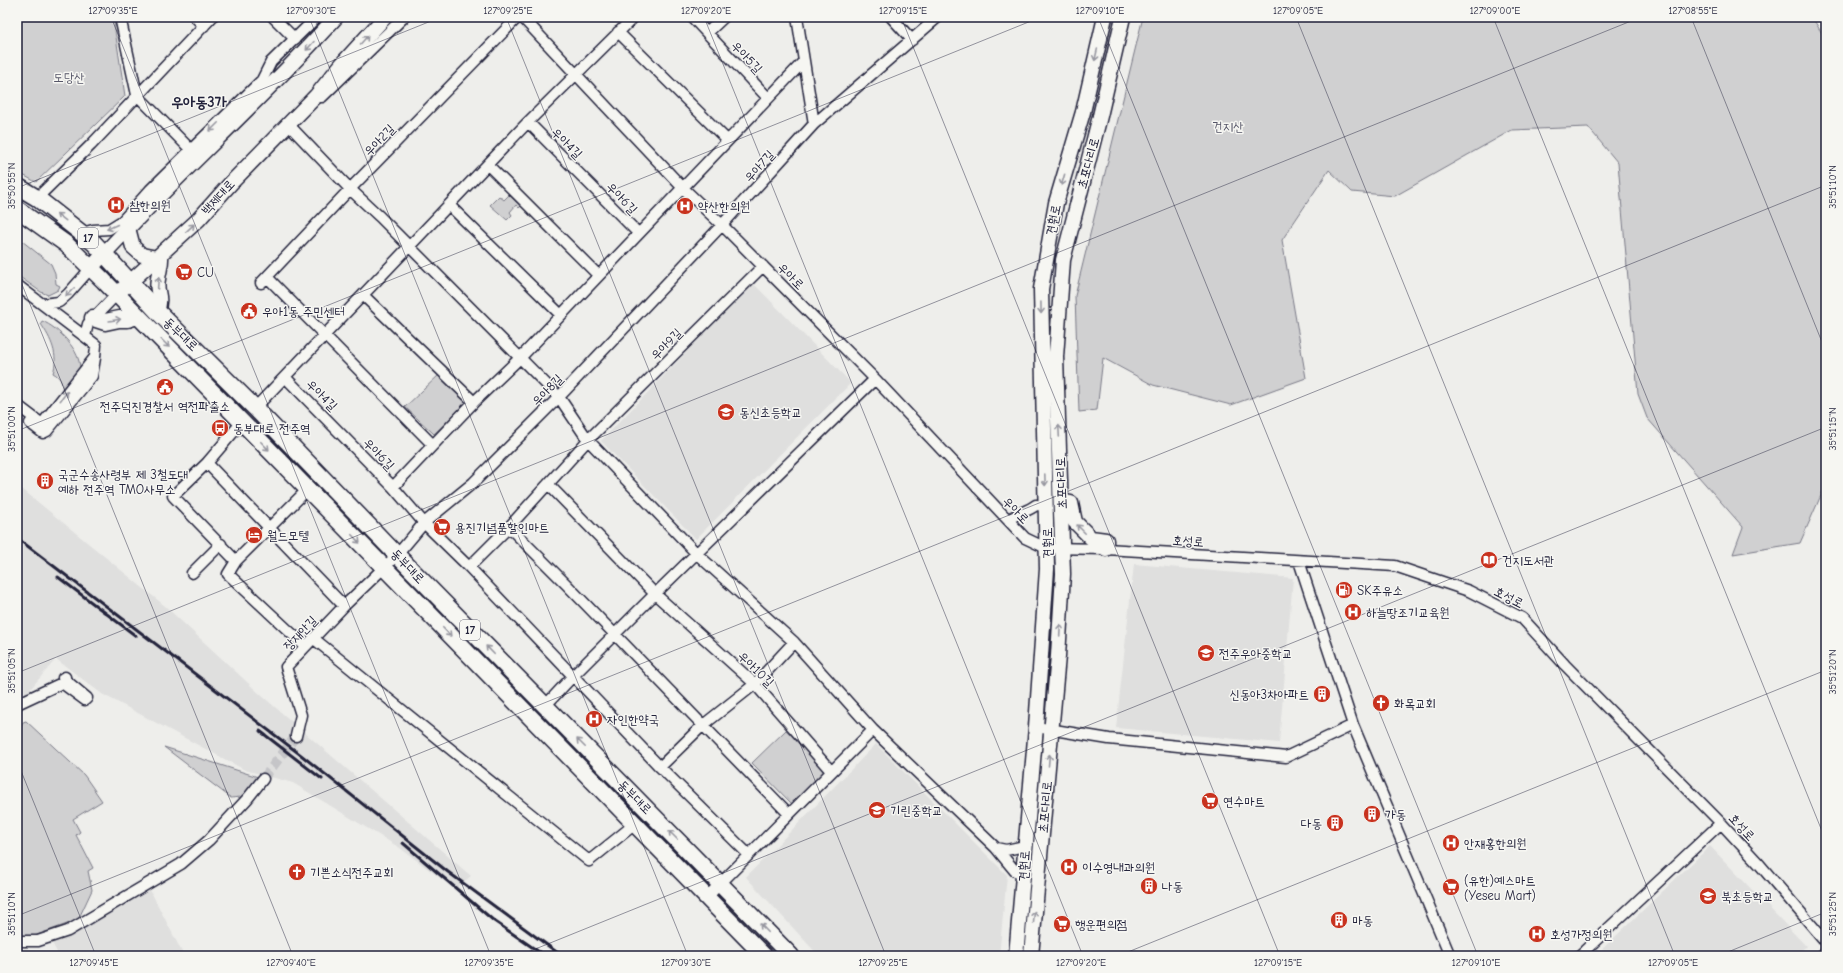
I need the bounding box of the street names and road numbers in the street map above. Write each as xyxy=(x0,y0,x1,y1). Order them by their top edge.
street label: 우아5길 xyxy=(728,38,766,76)
street label: 우아2길 xyxy=(360,121,398,159)
street label: 우아4길 xyxy=(548,124,586,162)
street label: 초포다리로 xyxy=(1074,136,1102,190)
street label: 우아7길 xyxy=(741,147,777,185)
street label: 백제대로 xyxy=(198,176,238,218)
street label: 우아6길 xyxy=(603,179,641,217)
street label: 견훤로 xyxy=(1043,203,1063,237)
road number: 17 xyxy=(78,228,98,248)
street label: 우아로 xyxy=(775,260,807,292)
street label: 동부대로 xyxy=(161,314,201,354)
street label: 우아9길 xyxy=(647,325,685,363)
street label: 우아8길 xyxy=(528,371,566,409)
street label: 우아4길 xyxy=(303,376,341,414)
street label: 우아6길 xyxy=(360,435,398,473)
street label: 초포다리로 xyxy=(1053,457,1069,509)
street label: 우아로 xyxy=(1000,493,1032,527)
street label: 견훤로 xyxy=(1040,527,1055,559)
street label: 호성로 xyxy=(1172,532,1204,550)
street label: 동부대로 xyxy=(388,546,428,586)
street label: 호성로 xyxy=(1492,583,1526,611)
street label: 장재안길 xyxy=(280,613,320,653)
road number: 17 xyxy=(460,620,480,640)
street label: 우아10길 xyxy=(735,648,777,690)
street label: 동부대로 xyxy=(615,777,655,817)
street label: 초포다리로 xyxy=(1035,780,1055,834)
street label: 호성로 xyxy=(1726,810,1758,844)
street label: 견훤로 xyxy=(1015,850,1033,882)

